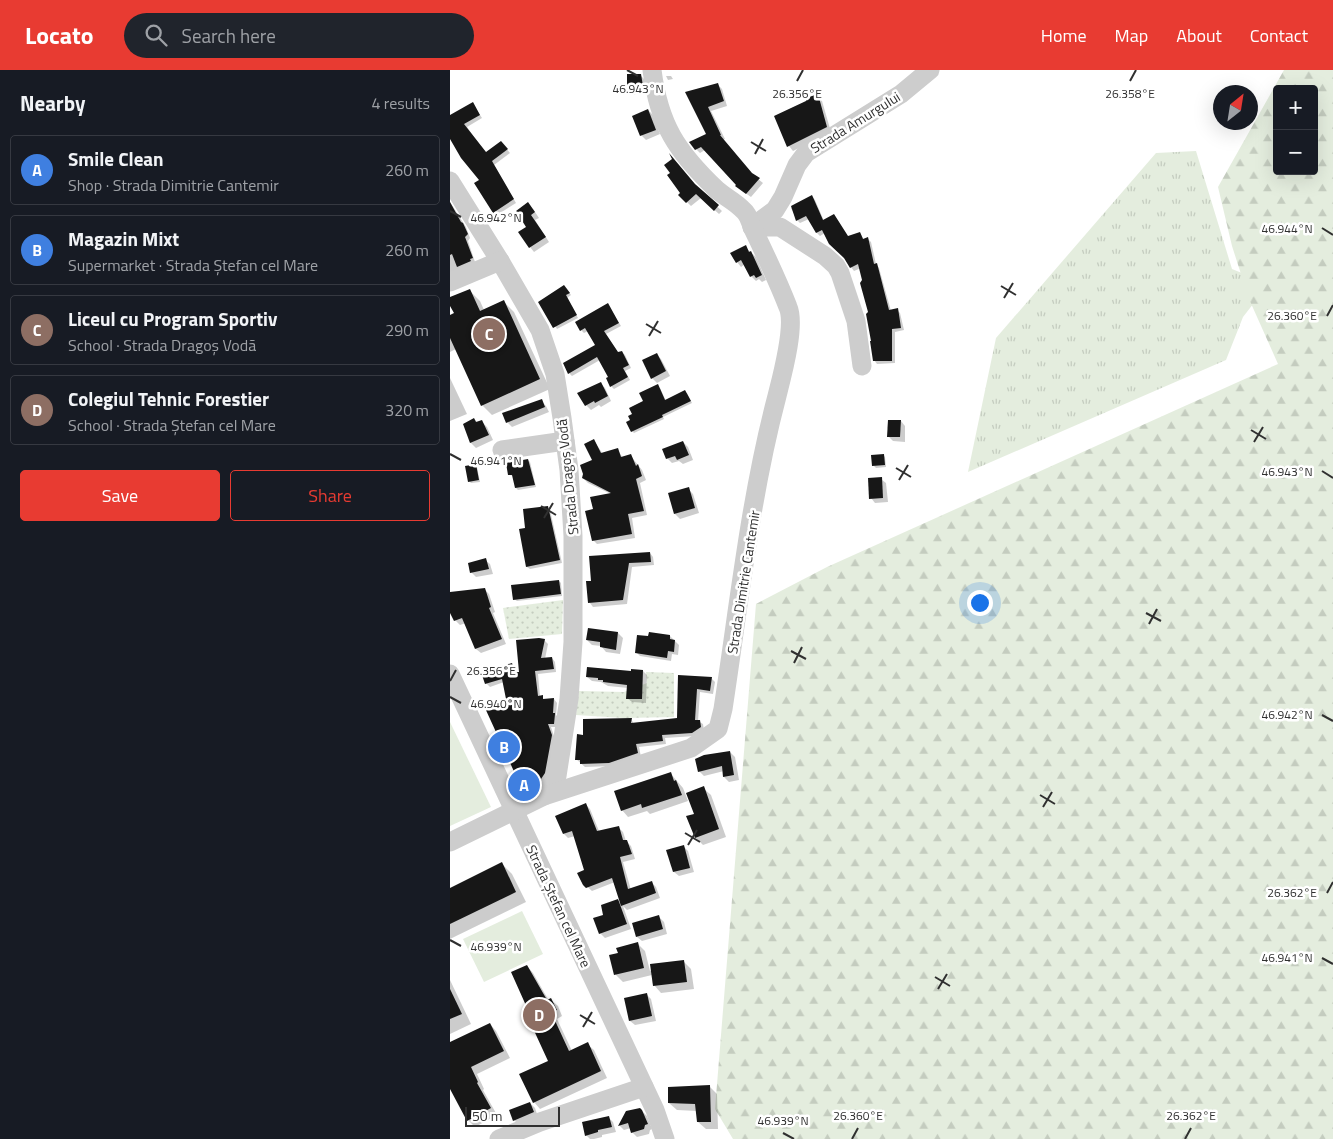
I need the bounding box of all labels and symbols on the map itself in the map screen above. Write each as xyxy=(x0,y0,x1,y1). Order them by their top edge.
text: 46.943°N xyxy=(612,79,664,98)
text: 26.356°E xyxy=(772,84,822,103)
text: 26.358°E xyxy=(1105,84,1155,103)
north arrow xyxy=(1213,85,1258,130)
street label: Strada Amurgului xyxy=(806,86,904,158)
text: 46.942°N xyxy=(470,208,522,227)
text: 46.944°N xyxy=(1261,219,1313,238)
text: 26.360°E xyxy=(1267,306,1317,325)
pin: C xyxy=(473,315,505,353)
street label: Strada Dragoș Vodă xyxy=(550,418,584,536)
text: 46.941°N xyxy=(470,451,522,470)
text: 46.943°N xyxy=(1261,462,1313,481)
street label: Strada Dimitrie Cantemir xyxy=(721,508,765,655)
your location xyxy=(967,590,993,616)
text: 26.356°E xyxy=(466,661,516,680)
text: 46.940°N xyxy=(470,694,522,713)
text: 46.942°N xyxy=(1261,705,1313,724)
pin: B xyxy=(488,728,520,766)
pin: A xyxy=(508,766,540,804)
street label: Strada Ștefan cel Mare xyxy=(521,841,597,971)
text: 26.362°E xyxy=(1267,883,1317,902)
text: 46.939°N xyxy=(470,937,522,956)
text: 46.941°N xyxy=(1261,948,1313,967)
pin: D xyxy=(523,996,555,1034)
scale bar xyxy=(465,1104,560,1127)
text: 26.360°E xyxy=(833,1106,883,1125)
text: 26.362°E xyxy=(1166,1106,1216,1125)
text: 46.939°N xyxy=(757,1111,809,1130)

